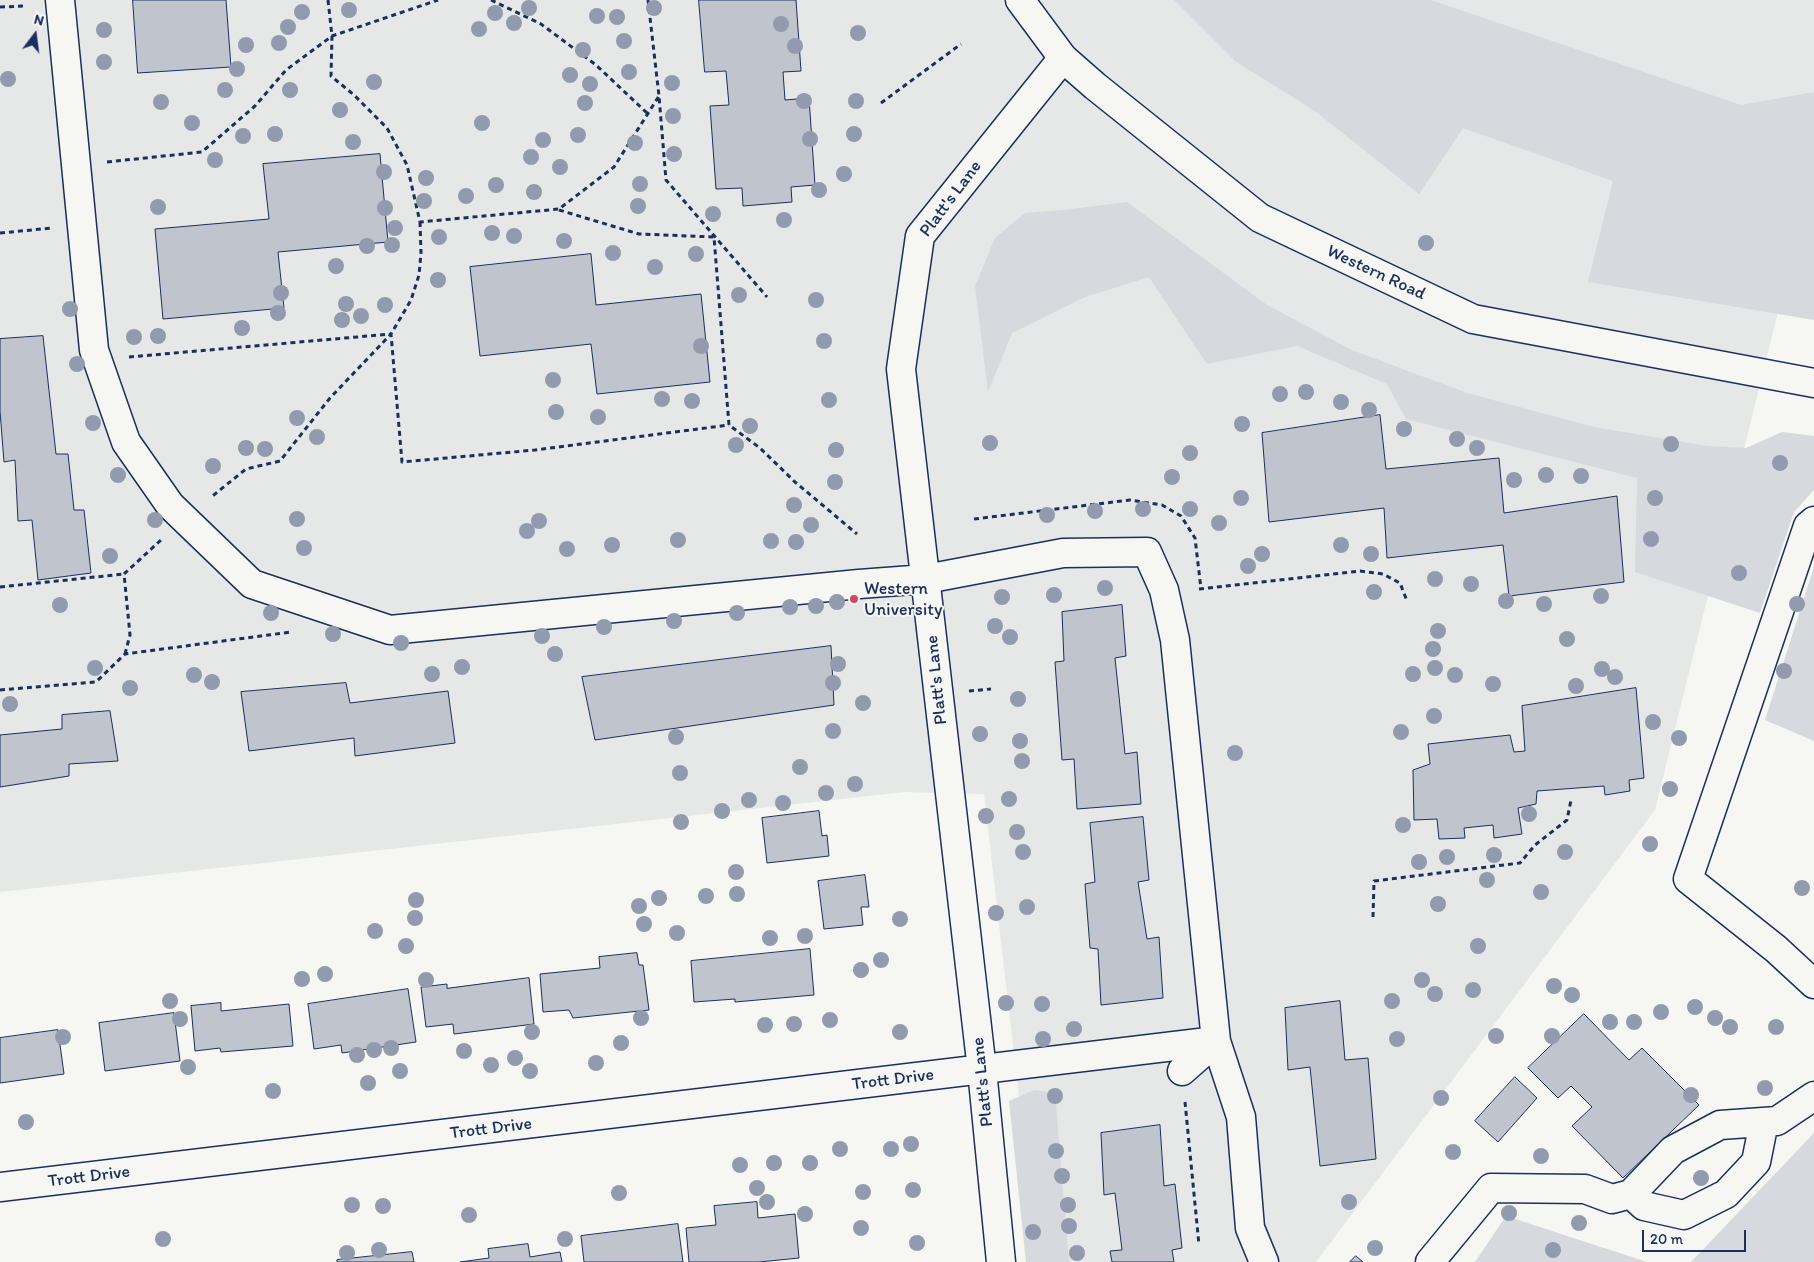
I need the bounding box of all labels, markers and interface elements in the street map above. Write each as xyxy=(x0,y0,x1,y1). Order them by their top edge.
north arrow xyxy=(10,10,60,60)
text: N xyxy=(32,11,46,29)
street label: Platt's Lane xyxy=(915,156,987,242)
street label: Western Road xyxy=(1323,241,1429,305)
place label: Western University xyxy=(864,578,943,620)
marker: Western University xyxy=(848,593,860,605)
street label: Platt's Lane xyxy=(922,634,952,726)
street label: Platt's Lane xyxy=(968,1036,998,1128)
street label: Trott Drive xyxy=(851,1064,935,1096)
street label: Trott Drive xyxy=(449,1113,533,1145)
street label: Trott Drive xyxy=(47,1161,131,1193)
scale bar xyxy=(1644,1220,1748,1252)
text: 20 m xyxy=(1650,1230,1683,1248)

